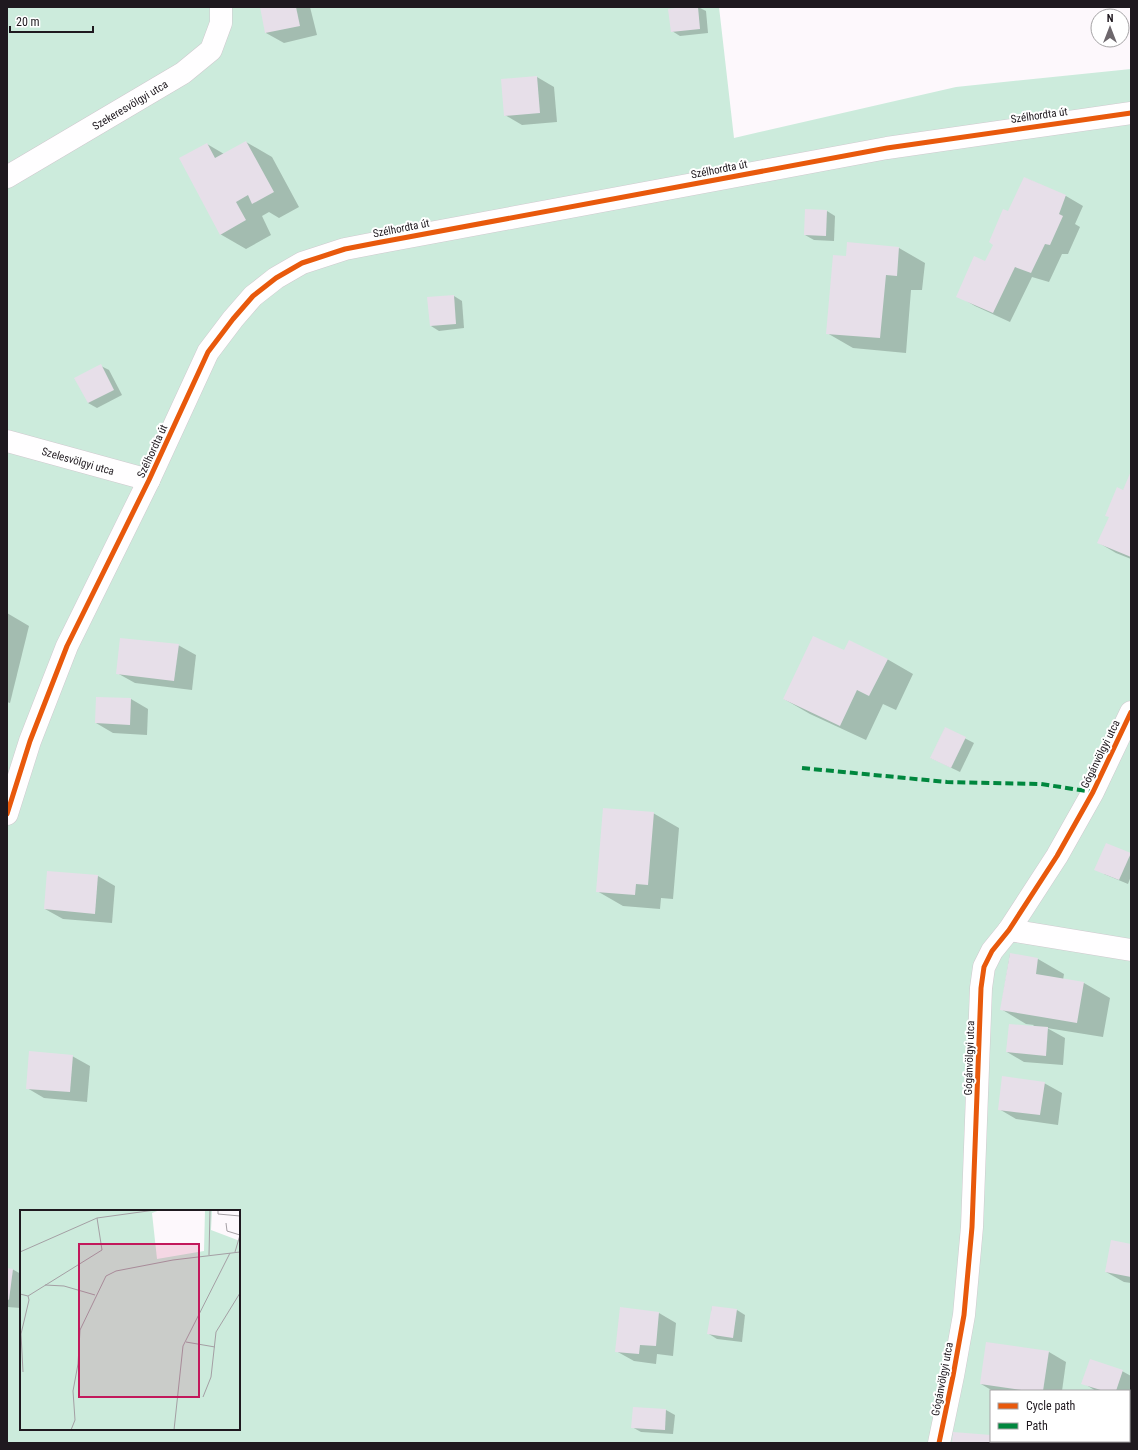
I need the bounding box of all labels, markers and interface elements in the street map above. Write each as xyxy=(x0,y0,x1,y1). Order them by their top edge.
scale bar xyxy=(10,8,93,34)
north arrow xyxy=(1090,8,1130,48)
text: N xyxy=(1107,12,1114,25)
text: 20 m xyxy=(16,15,40,29)
street label: Szekeresvölgyi utca xyxy=(90,78,170,133)
street label: Szélhordta út xyxy=(1010,105,1068,126)
street label: Szélhordta út xyxy=(690,158,748,181)
street label: Szélhordta út xyxy=(372,217,430,240)
street label: Szélhordta út xyxy=(134,422,170,480)
street label: Szelesvölgyi utca xyxy=(40,445,116,478)
street label: Gógánvölgyi utca xyxy=(1078,718,1123,791)
street label: Gógánvölgyi utca xyxy=(962,1020,977,1096)
inset map xyxy=(20,1210,240,1430)
street label: Gógánvölgyi utca xyxy=(929,1341,956,1417)
legend xyxy=(990,1390,1130,1442)
text: Cycle path xyxy=(1026,1399,1076,1413)
text: Path xyxy=(1026,1419,1048,1433)

